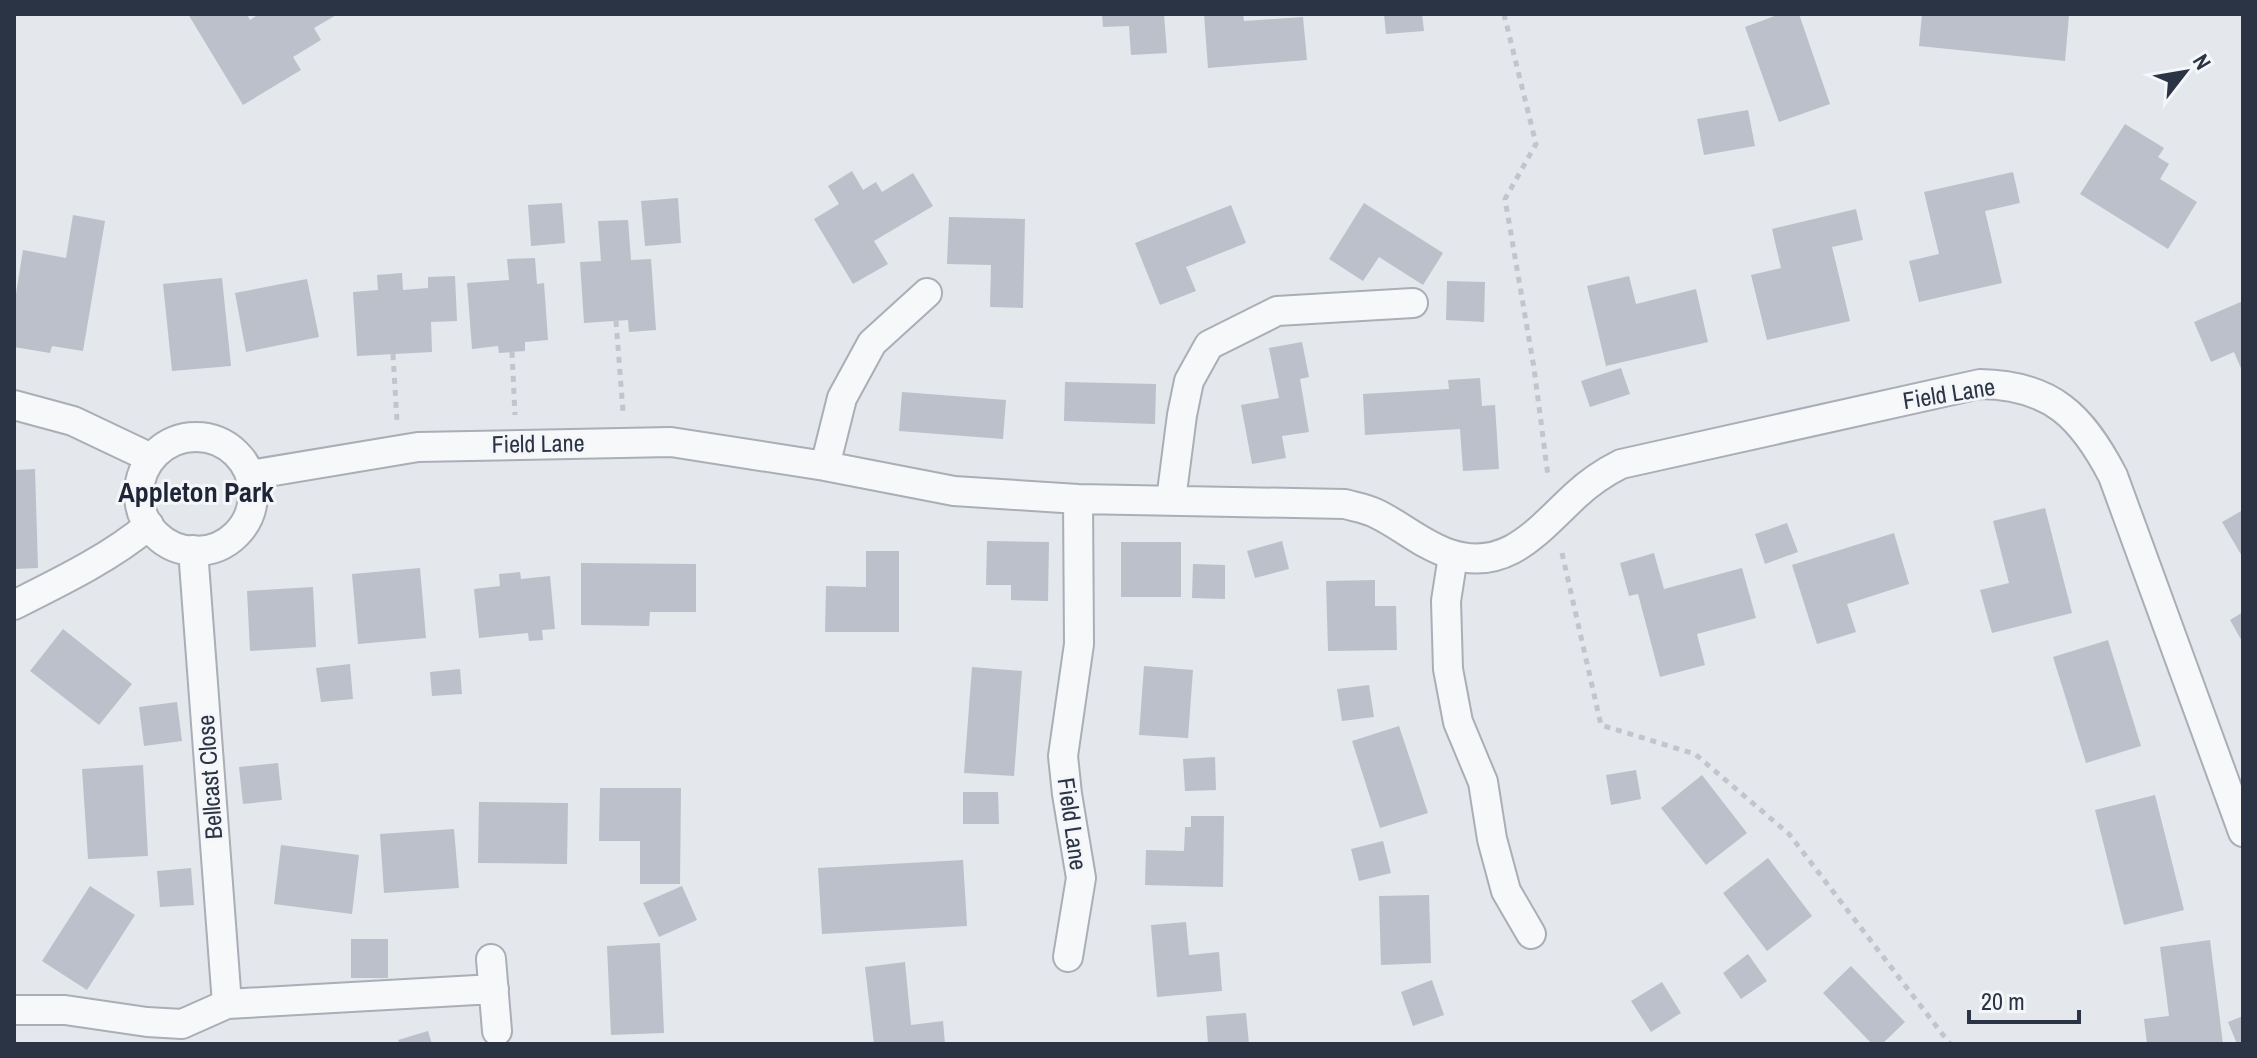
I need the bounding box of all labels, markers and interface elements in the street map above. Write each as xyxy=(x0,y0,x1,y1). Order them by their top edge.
north arrow xyxy=(2145,32,2225,112)
text: N xyxy=(2186,48,2218,75)
street label: Field Lane xyxy=(1900,370,1997,416)
street label: Field Lane xyxy=(491,426,585,460)
district label: Appleton Park xyxy=(118,473,274,511)
street label: Bellcast Close xyxy=(189,714,229,840)
street label: Field Lane xyxy=(1051,776,1095,872)
scale bar xyxy=(1969,974,2079,1024)
text: 20 m xyxy=(1981,985,2025,1017)

